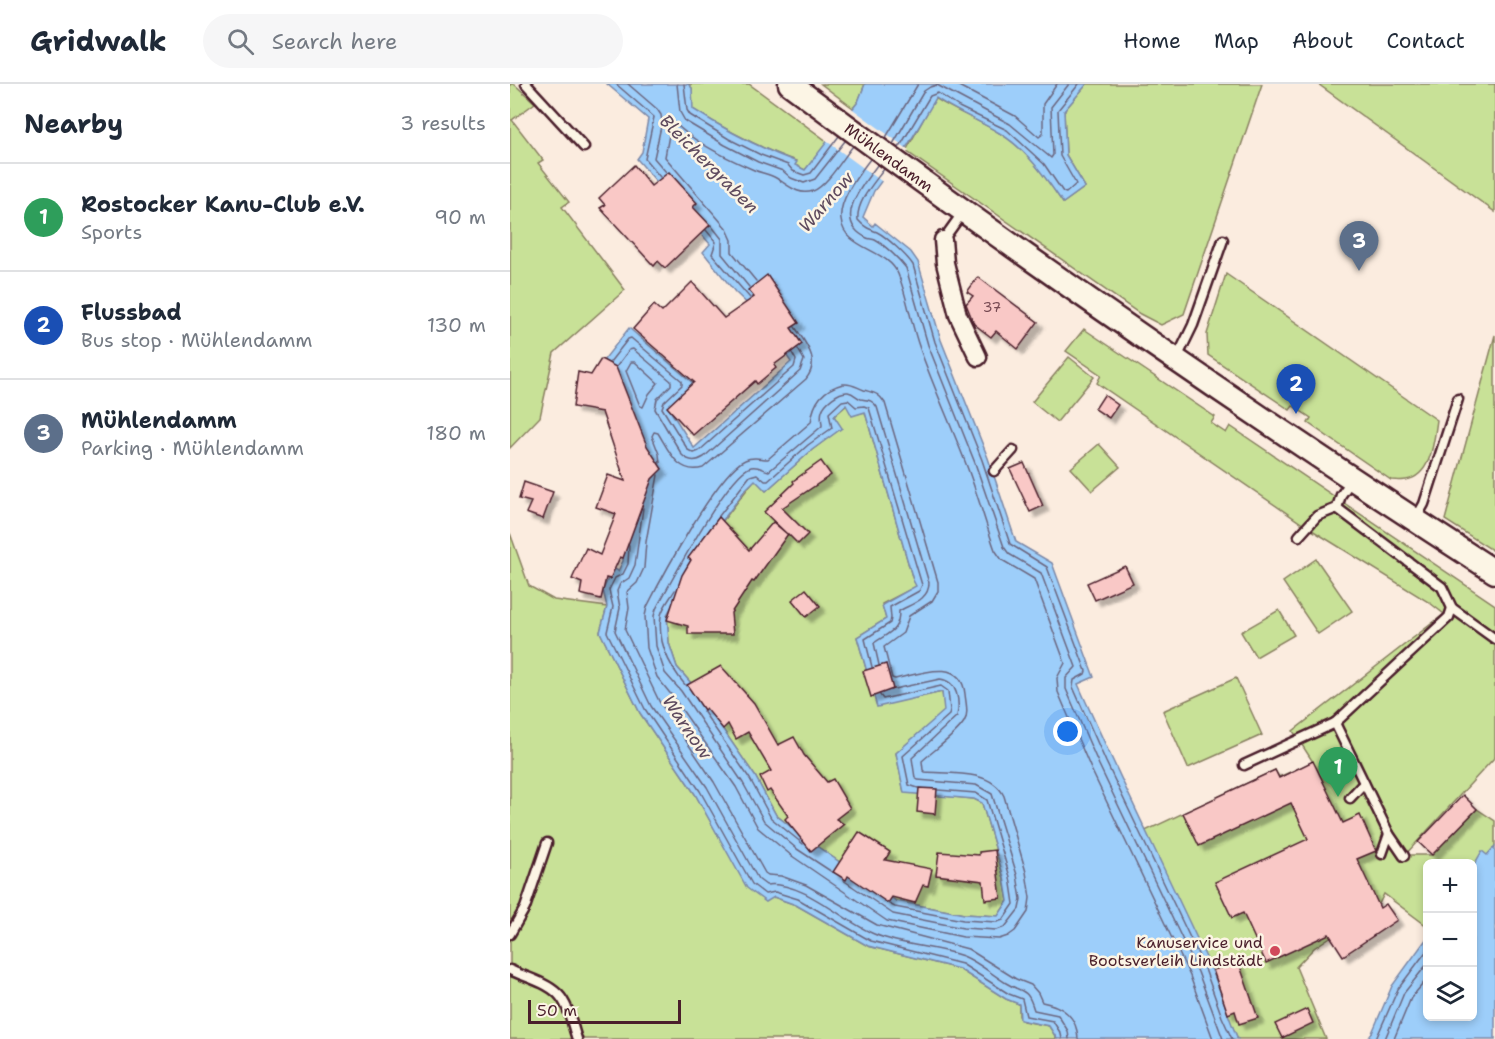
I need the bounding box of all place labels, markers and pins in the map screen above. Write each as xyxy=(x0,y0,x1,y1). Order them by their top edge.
pin: 3 xyxy=(1340,222,1378,271)
pin: 2 xyxy=(1276,364,1316,414)
pin: 1 xyxy=(1318,748,1358,797)
place label: Kanuservice und Bootsverleih Lindstädt xyxy=(1089,932,1263,971)
marker: Kanuservice und Bootsverleih Lindstädt xyxy=(1268,944,1282,958)

